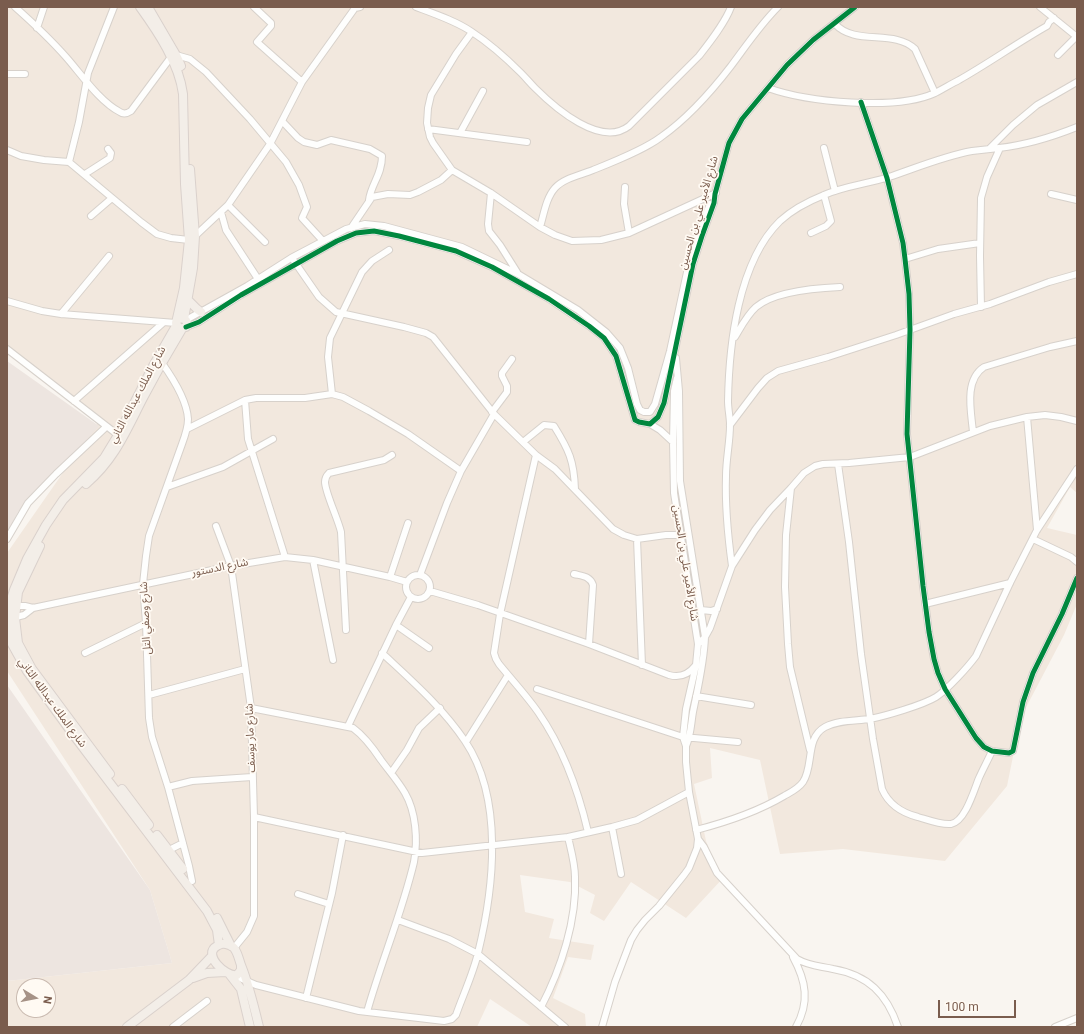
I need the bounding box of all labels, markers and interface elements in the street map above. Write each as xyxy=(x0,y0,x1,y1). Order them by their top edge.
street label: شارع الأمير علي بن الحسين xyxy=(676,155,722,271)
street label: شارع الملك عبدالله الثاني xyxy=(107,344,169,446)
street label: شارع الأمير علي بن الحسين xyxy=(669,504,701,622)
street label: شارع الدستور xyxy=(191,556,249,580)
street label: شارع وصفي التل xyxy=(138,581,154,655)
street label: شارع الملك عبدالله الثاني xyxy=(15,655,89,751)
street label: شارع مار يوسف xyxy=(243,703,259,773)
north arrow xyxy=(16,978,56,1018)
scale bar xyxy=(940,992,1018,1018)
text: N xyxy=(40,995,54,1005)
text: 100 m xyxy=(945,1000,979,1014)

